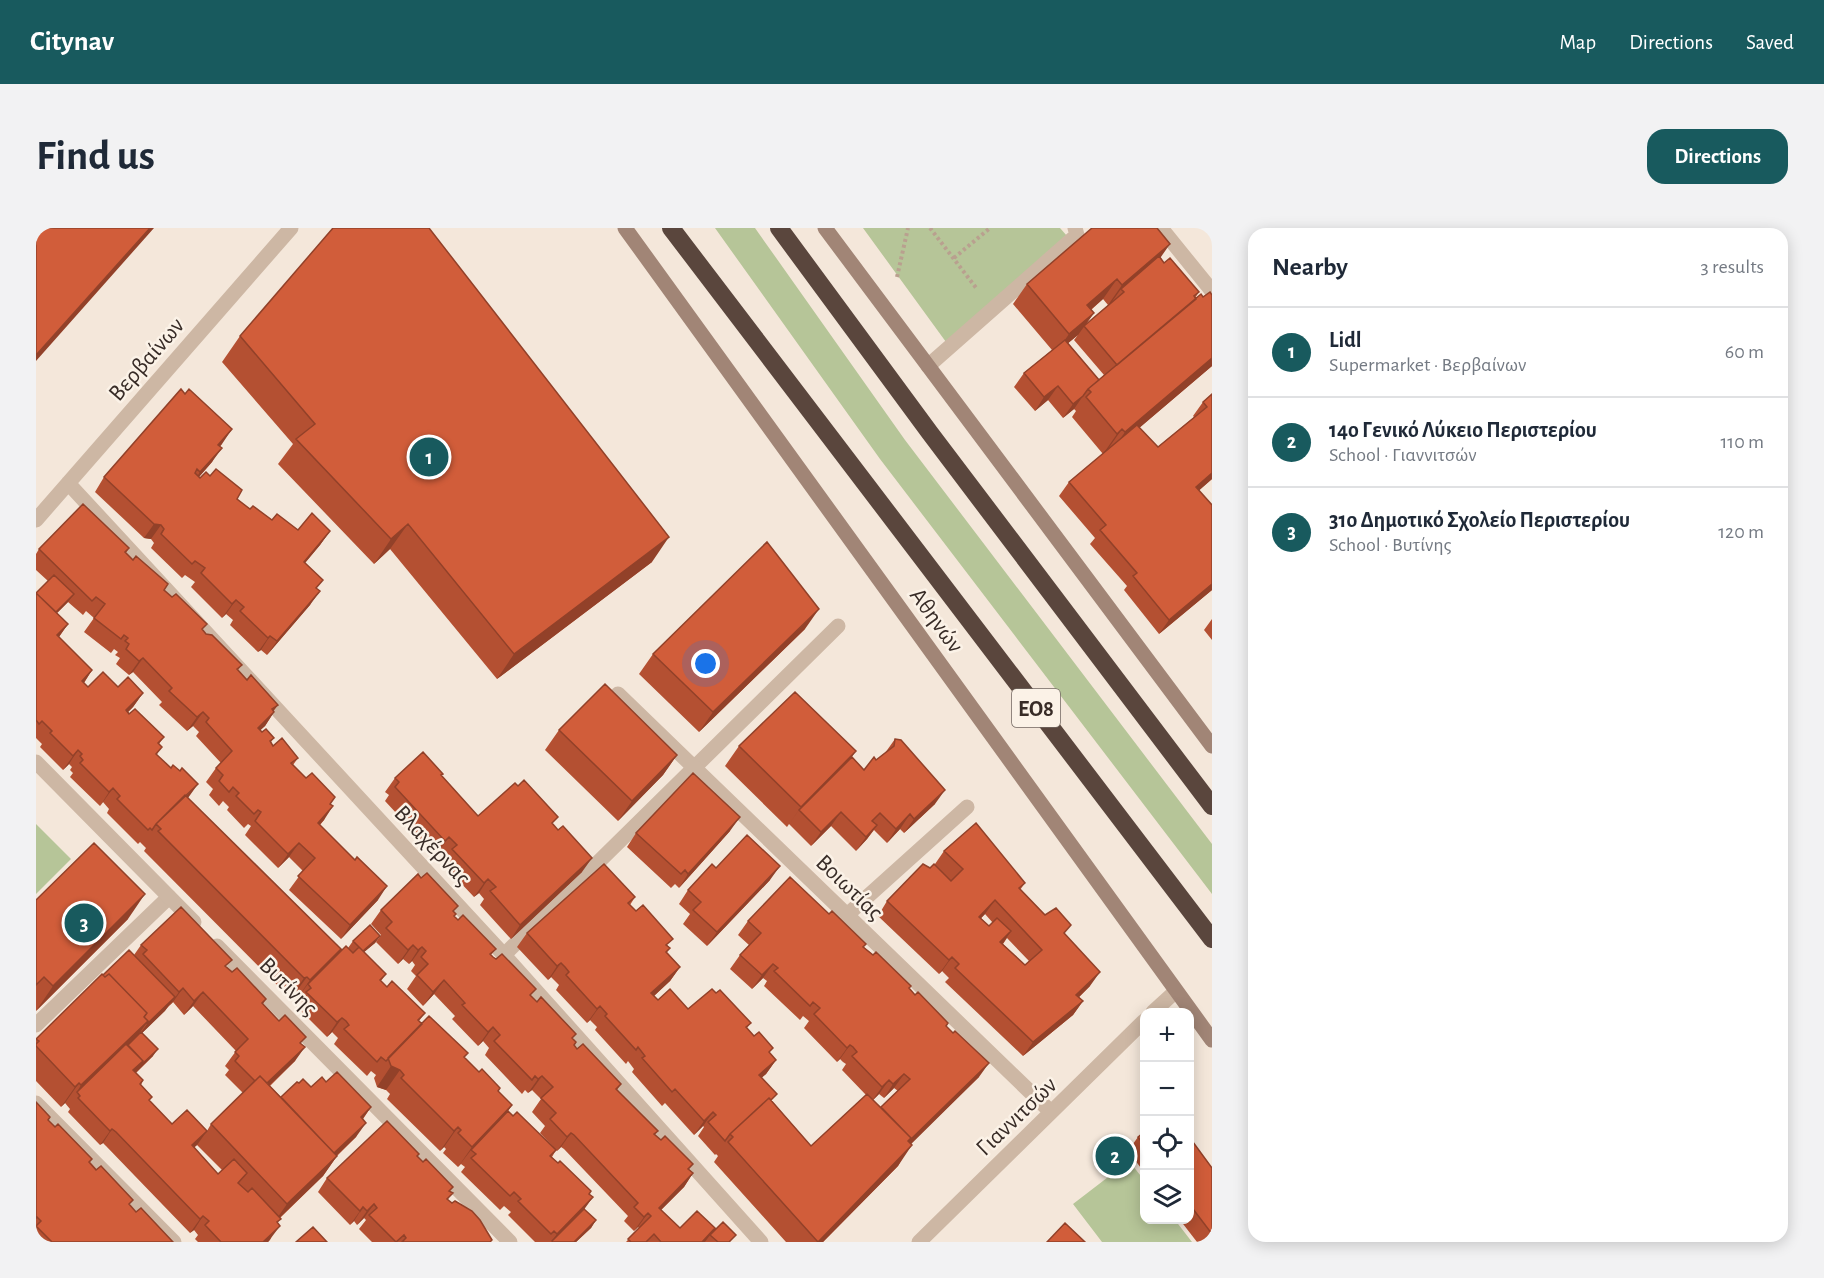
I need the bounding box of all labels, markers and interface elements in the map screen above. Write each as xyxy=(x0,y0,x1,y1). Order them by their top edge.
text: Citynav xyxy=(30,28,114,56)
text: Map xyxy=(1560,32,1596,53)
text: Directions xyxy=(1629,32,1713,53)
text: Saved xyxy=(1746,32,1794,53)
button: Directions xyxy=(1647,129,1788,184)
text: Find us xyxy=(36,135,155,177)
text: Nearby xyxy=(1272,254,1348,280)
text: 3 results xyxy=(1700,257,1764,277)
street label: Βερβαίνων xyxy=(104,313,189,406)
text: Lidl xyxy=(1329,329,1362,351)
text: 1 xyxy=(1288,342,1295,362)
text: 60 m xyxy=(1725,342,1764,362)
text: Supermarket · Βερβαίνων xyxy=(1329,355,1526,375)
text: 14ο Γενικό Λύκειο Περιστερίου xyxy=(1329,419,1597,441)
text: 2 xyxy=(1287,432,1296,452)
text: 110 m xyxy=(1720,432,1764,452)
pin: 1 xyxy=(410,434,448,480)
text: School · Γιαννιτσών xyxy=(1329,445,1477,465)
text: 31ο Δημοτικό Σχολείο Περιστερίου xyxy=(1329,509,1630,531)
text: 3 xyxy=(1287,522,1296,542)
text: 120 m xyxy=(1718,522,1764,542)
text: School · Βυτίνης xyxy=(1329,535,1451,555)
street label: Αθηνών xyxy=(905,584,968,657)
your location xyxy=(691,649,720,678)
road number: ΕΟ8 xyxy=(1012,689,1060,727)
street label: Βλαχέρνας xyxy=(389,801,475,890)
street label: Βοιωτίας xyxy=(811,850,887,925)
pin: 3 xyxy=(64,900,104,946)
street label: Βυτίνης xyxy=(255,953,322,1020)
map controls xyxy=(1140,1008,1194,1224)
button: + xyxy=(1140,1008,1194,1062)
button: − xyxy=(1140,1062,1194,1116)
street label: Γιαννιτσών xyxy=(972,1073,1062,1161)
button: locate xyxy=(1140,1116,1194,1170)
pin: 2 xyxy=(1096,1134,1134,1178)
button: layers xyxy=(1140,1170,1194,1224)

